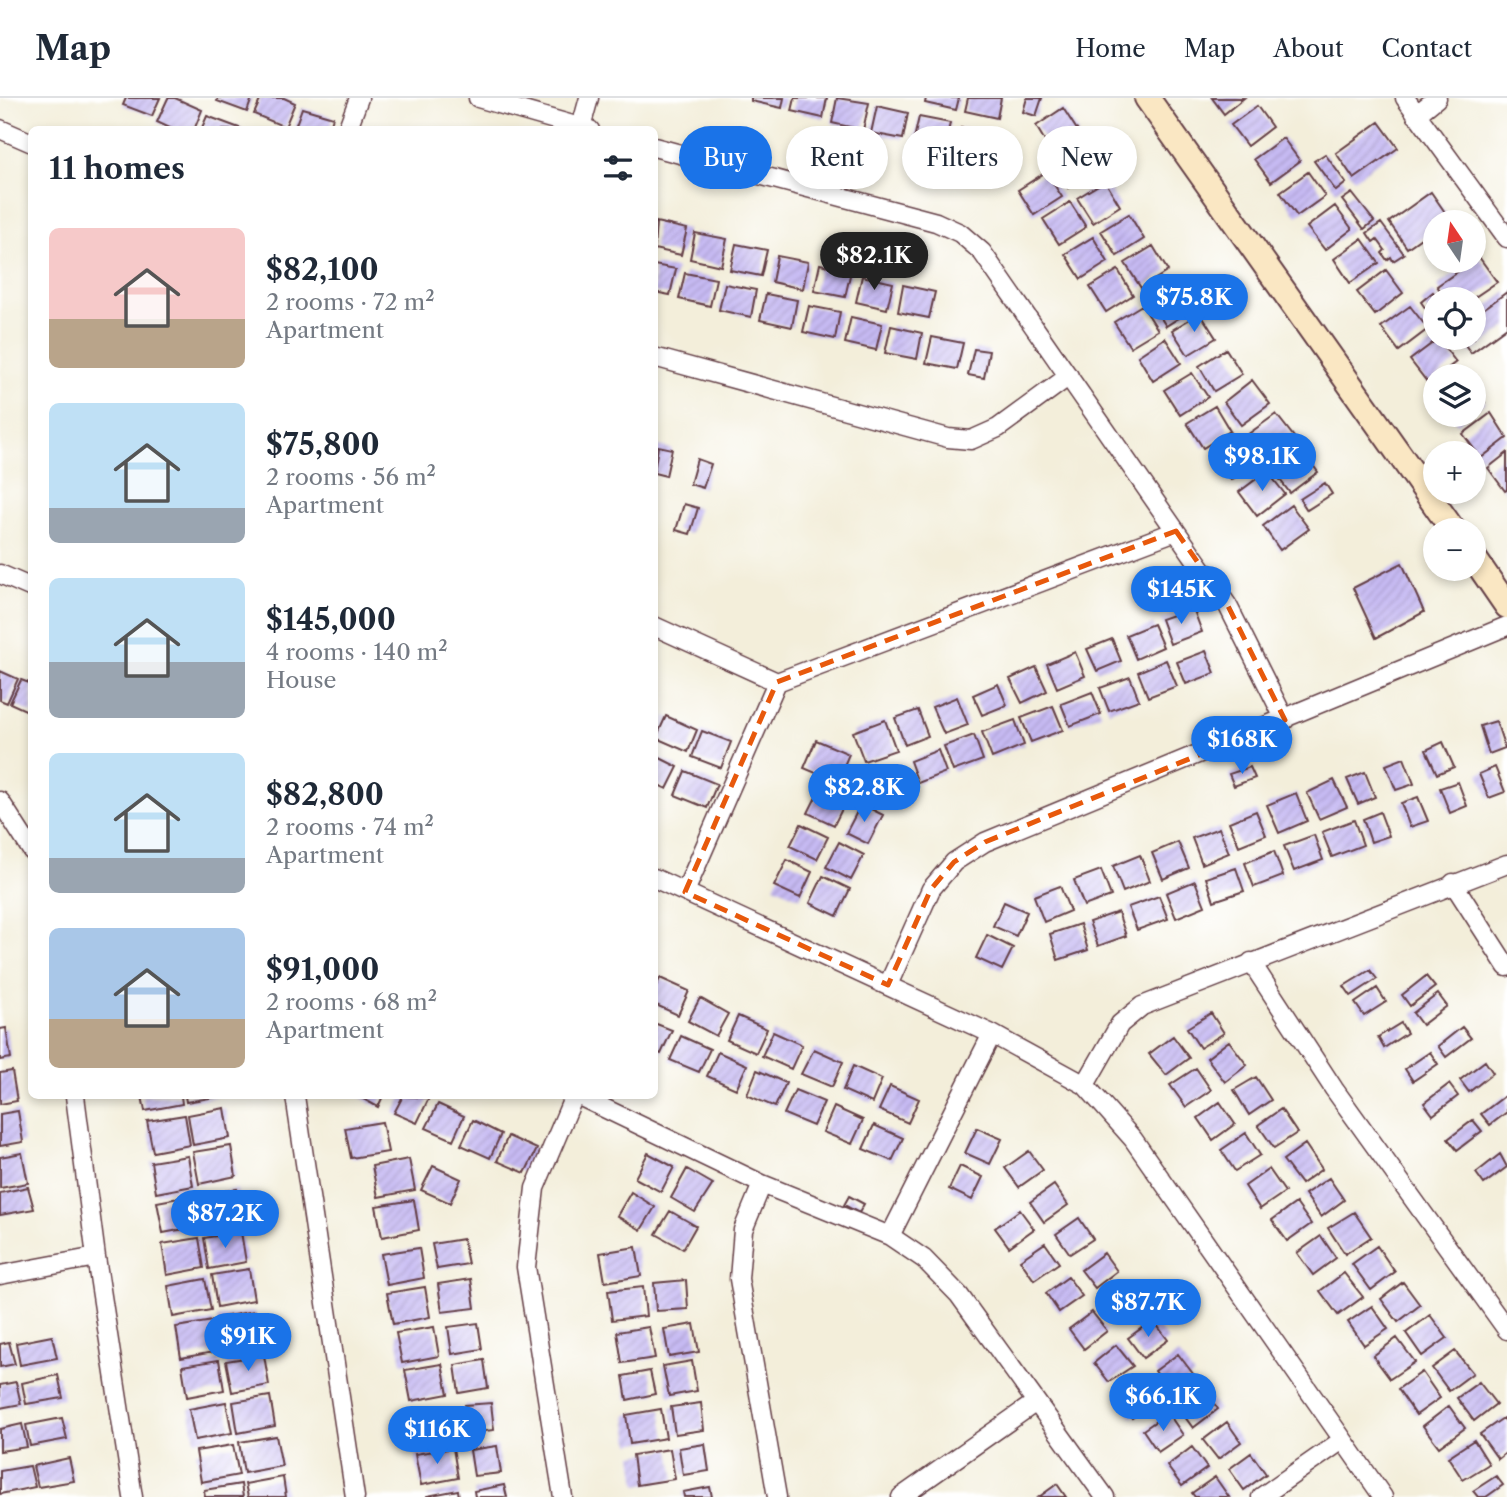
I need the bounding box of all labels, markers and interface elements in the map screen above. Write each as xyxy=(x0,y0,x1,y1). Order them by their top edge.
text: Map xyxy=(35,28,111,69)
text: Home xyxy=(1075,34,1146,63)
text: Map xyxy=(1184,34,1235,63)
text: About xyxy=(1273,34,1344,63)
text: Contact xyxy=(1382,34,1472,63)
chip: Buy xyxy=(679,126,772,189)
chip: Rent xyxy=(786,126,888,189)
chip: Filters xyxy=(902,126,1023,189)
chip: New xyxy=(1037,126,1137,189)
icon: filters xyxy=(599,149,637,187)
text: 11 homes xyxy=(49,150,185,187)
north arrow xyxy=(1423,210,1486,273)
map controls xyxy=(1423,210,1486,581)
pin: $82.1K xyxy=(817,232,931,292)
text: $82.1K xyxy=(836,241,912,269)
text: $82,100 xyxy=(266,251,379,288)
icon: home xyxy=(105,256,189,340)
pin: $75.8K xyxy=(1137,274,1251,334)
text: $75.8K xyxy=(1156,283,1232,311)
button: locate xyxy=(1423,287,1486,350)
text: 2 rooms · 72 m² xyxy=(266,288,435,316)
text: Apartment xyxy=(266,316,384,344)
button: layers xyxy=(1423,364,1486,427)
text: $75,800 xyxy=(266,426,380,463)
icon: home xyxy=(105,431,189,515)
pin: $98.1K xyxy=(1205,434,1319,493)
button: + xyxy=(1423,441,1486,504)
text: $98.1K xyxy=(1224,442,1300,470)
text: 2 rooms · 56 m² xyxy=(266,463,436,491)
text: Apartment xyxy=(266,491,384,519)
button: − xyxy=(1423,518,1486,581)
pin: $145K xyxy=(1132,566,1230,626)
text: $145K xyxy=(1147,575,1215,603)
text: $145,000 xyxy=(266,601,396,638)
icon: home xyxy=(105,606,189,690)
text: 4 rooms · 140 m² xyxy=(266,638,448,666)
text: House xyxy=(266,666,336,694)
pin: $168K xyxy=(1193,716,1291,776)
text: $168K xyxy=(1207,725,1277,753)
pin: $82.8K xyxy=(807,764,921,824)
text: $82.8K xyxy=(824,773,904,801)
text: $82,800 xyxy=(266,776,384,813)
icon: home xyxy=(105,781,189,865)
text: 2 rooms · 74 m² xyxy=(266,813,434,841)
text: Apartment xyxy=(266,841,384,869)
text: $91,000 xyxy=(266,951,379,988)
icon: home xyxy=(105,956,189,1040)
text: 2 rooms · 68 m² xyxy=(266,988,437,1016)
text: Apartment xyxy=(266,1016,384,1044)
pin: $87.2K xyxy=(168,1190,282,1250)
text: $87.2K xyxy=(187,1199,263,1227)
pin: $87.7K xyxy=(1091,1280,1205,1339)
text: $87.7K xyxy=(1111,1288,1185,1316)
pin: $91K xyxy=(207,1314,289,1373)
text: $91K xyxy=(220,1322,276,1350)
pin: $66.1K xyxy=(1106,1374,1220,1433)
text: $66.1K xyxy=(1125,1382,1201,1410)
pin: $116K xyxy=(388,1406,486,1466)
text: $116K xyxy=(404,1415,470,1443)

